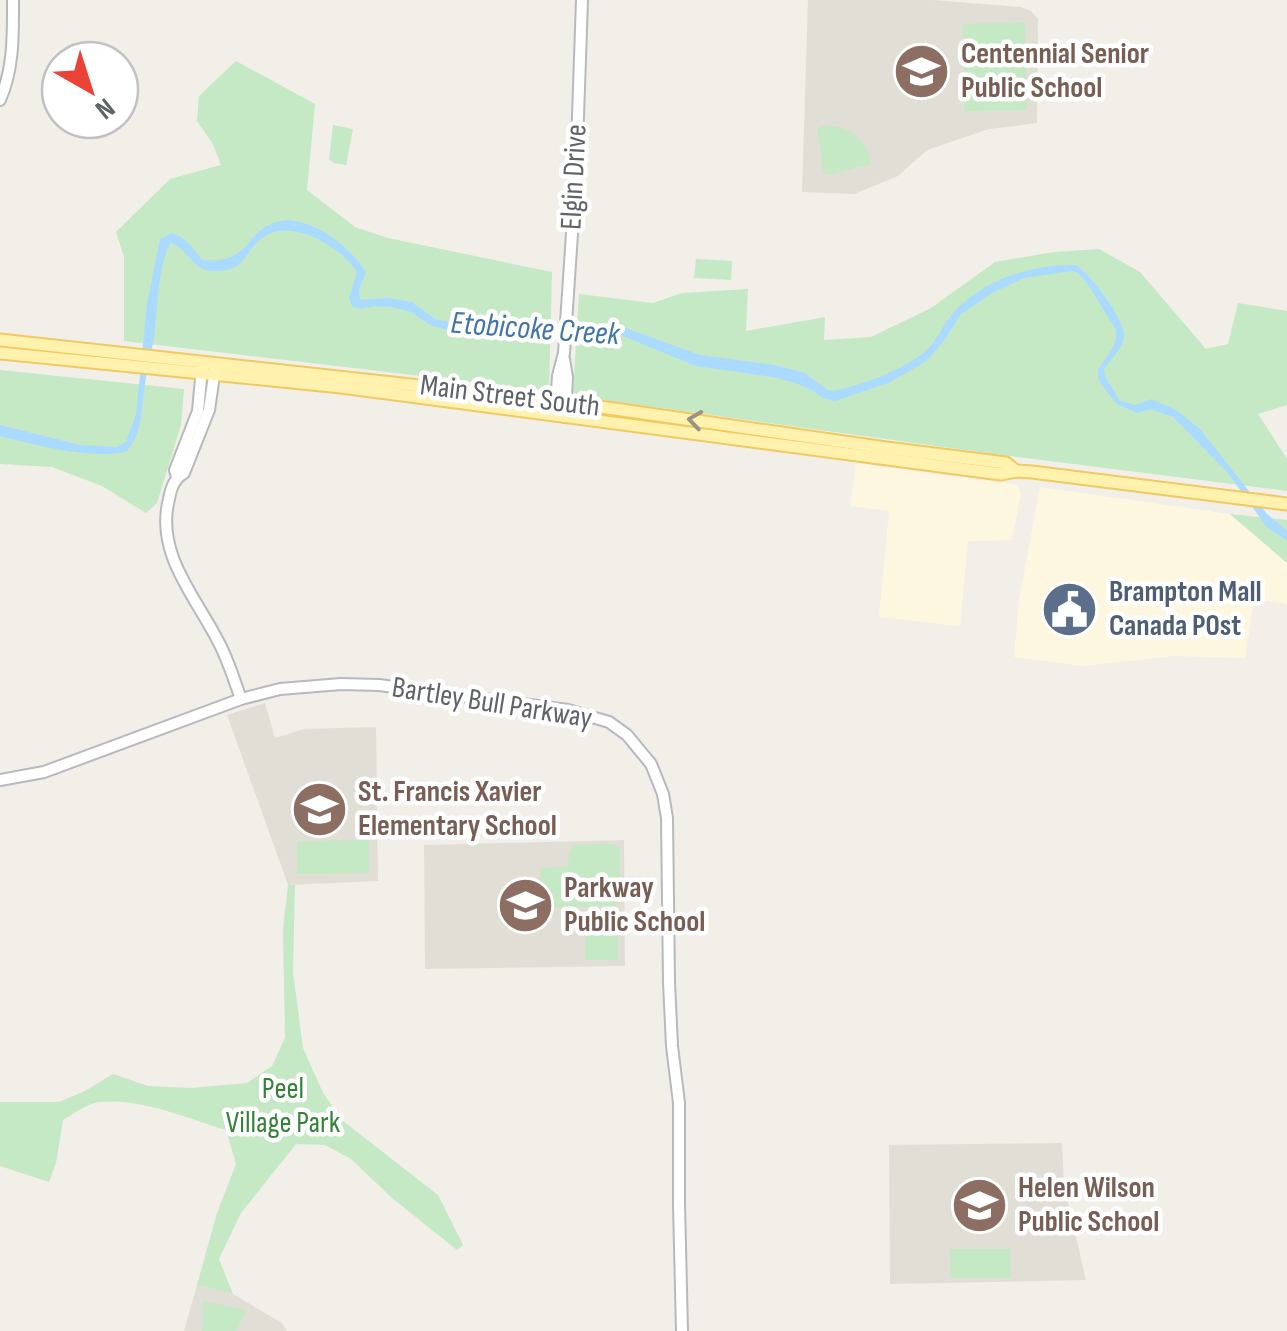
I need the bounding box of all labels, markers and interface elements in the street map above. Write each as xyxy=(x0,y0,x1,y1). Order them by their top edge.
place label: Centennial Senior Public School xyxy=(961,36,1149,106)
north arrow xyxy=(40,40,140,140)
school or university icon: Centennial Senior Public School xyxy=(892,41,952,101)
text: N xyxy=(89,91,121,126)
street label: Elgin Drive xyxy=(553,123,595,231)
water label: Etobicoke Creek xyxy=(449,304,622,354)
street label: Main Street South xyxy=(418,367,602,425)
one-way arrow xyxy=(687,411,704,432)
place label: Brampton Mall Canada P0st xyxy=(1109,574,1262,644)
public building icon: Brampton Mall Canada P0st xyxy=(1040,579,1100,639)
street label: Bartley Bull Parkway xyxy=(389,669,595,737)
place label: St. Francis Xavier Elementary School xyxy=(358,774,557,844)
school or university icon: St. Francis Xavier Elementary School xyxy=(289,779,349,839)
place label: Parkway Public School xyxy=(564,870,705,940)
school or university icon: Parkway Public School xyxy=(495,875,555,935)
park label: Peel Village Park xyxy=(226,1071,341,1141)
place label: Helen Wilson Public School xyxy=(1018,1170,1159,1240)
school or university icon: Helen Wilson Public School xyxy=(949,1175,1009,1235)

